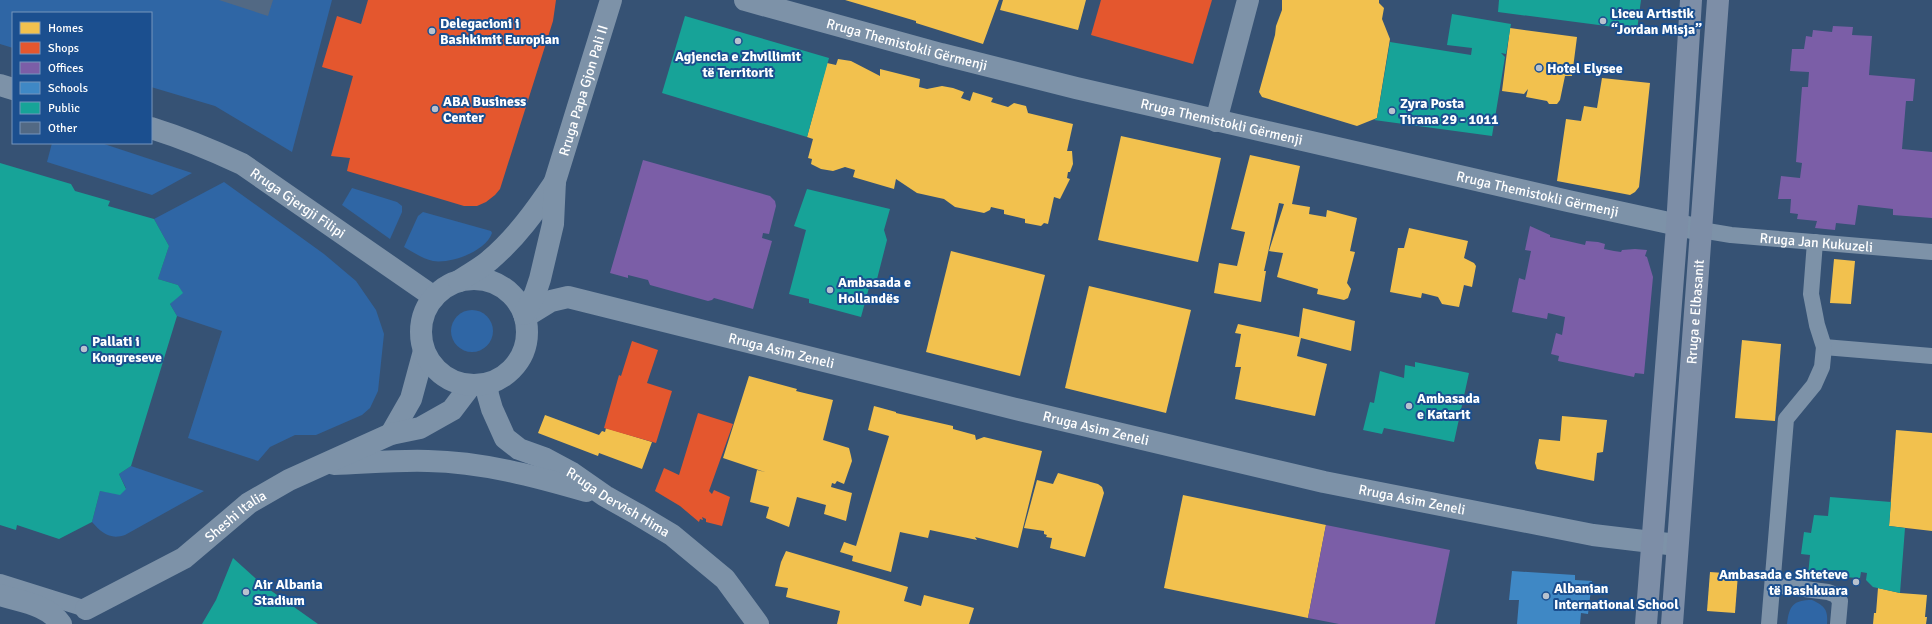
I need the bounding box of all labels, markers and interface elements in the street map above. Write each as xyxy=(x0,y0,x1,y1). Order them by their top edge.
place label: Liceu Artistik “Jordan Misja” xyxy=(1611,5,1702,38)
legend xyxy=(12,12,152,144)
street label: Rruga Themistokli Gërmenji xyxy=(825,14,989,74)
place label: Delegacioni i Bashkimit Europian xyxy=(440,15,560,48)
marker: Liceu Artistik “Jordan Misja” xyxy=(1598,16,1608,26)
text: Homes xyxy=(48,21,83,36)
street label: Rruga Papa Gjon Pali II xyxy=(555,23,611,158)
marker: Delegacioni i Bashkimit Europian xyxy=(427,26,437,36)
marker: Agjencia e Zhvillimit të Territorit xyxy=(733,36,743,46)
text: Shops xyxy=(48,41,79,56)
place label: Agjencia e Zhvillimit të Territorit xyxy=(675,48,802,81)
place label: Hotel Elysee xyxy=(1547,60,1623,77)
text: Offices xyxy=(48,61,83,76)
marker: Hotel Elysee xyxy=(1534,63,1544,73)
text: Schools xyxy=(48,81,88,96)
place label: ABA Business Center xyxy=(443,93,526,126)
street label: Rruga Themistokli Gërmenji xyxy=(1139,95,1304,148)
place label: Zyra Posta Tirana 29 - 1011 xyxy=(1400,95,1499,128)
text: Public xyxy=(48,101,80,116)
marker: ABA Business Center xyxy=(430,104,440,114)
marker: Zyra Posta Tirana 29 - 1011 xyxy=(1387,106,1397,116)
text: Other xyxy=(48,121,78,136)
street label: Rruga Gjergji Filipi xyxy=(247,164,349,242)
street label: Rruga Themistokli Gërmenji xyxy=(1455,167,1620,220)
street label: Rruga Jan Kukuzeli xyxy=(1759,229,1874,255)
street label: Rruga e Elbasanit xyxy=(1683,259,1707,365)
place label: Ambasada e Hollandës xyxy=(838,274,911,307)
marker: Ambasada e Hollandës xyxy=(825,285,835,295)
street label: Rruga Asim Zeneli xyxy=(727,329,836,372)
place label: Pallati i Kongreseve xyxy=(92,333,162,366)
marker: Pallati i Kongreseve xyxy=(79,344,89,354)
place label: Ambasada e Katarit xyxy=(1417,390,1480,423)
marker: Ambasada e Katarit xyxy=(1404,401,1414,411)
street label: Rruga Asim Zeneli xyxy=(1041,407,1151,449)
street label: Rruga Dervish Hima xyxy=(564,463,673,540)
street label: Rruga Asim Zeneli xyxy=(1357,480,1467,518)
street label: Sheshi Italia xyxy=(201,486,269,545)
place label: Ambasada e Shteteve të Bashkuara xyxy=(1719,566,1848,599)
place label: Air Albania Stadium xyxy=(254,576,323,609)
marker: Ambasada e Shteteve të Bashkuara xyxy=(1851,577,1861,587)
place label: Albanian International School xyxy=(1554,580,1679,613)
marker: Air Albania Stadium xyxy=(241,587,251,597)
marker: Albanian International School xyxy=(1541,591,1551,601)

